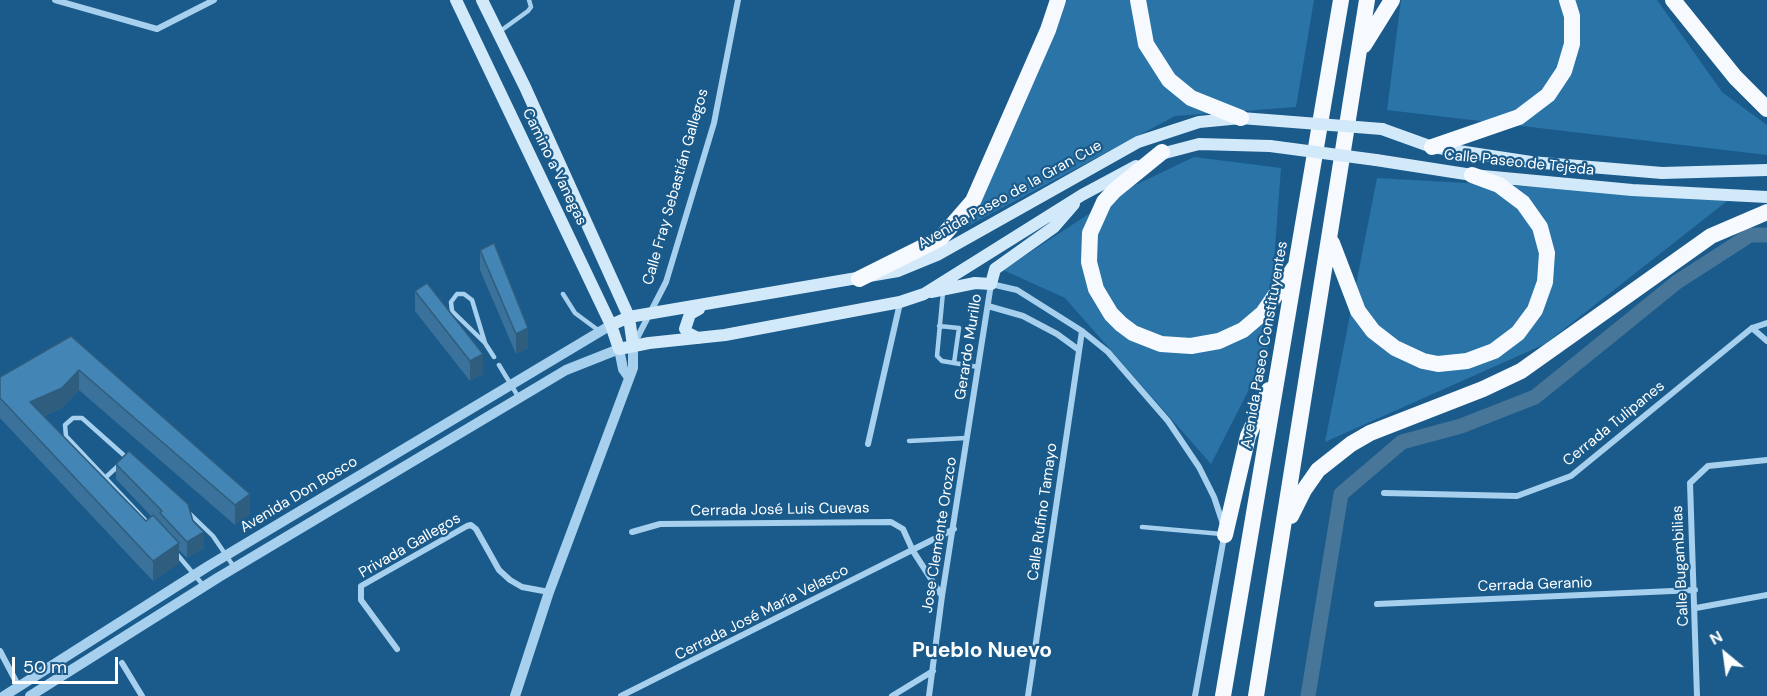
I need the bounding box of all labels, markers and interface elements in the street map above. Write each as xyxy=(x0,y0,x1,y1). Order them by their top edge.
street label: Calle Fray Sebastián Gallegos xyxy=(639,87,713,287)
street label: Camino a Vanegas xyxy=(518,106,590,228)
street label: Avenida Paseo de la Gran Cue xyxy=(915,137,1105,253)
street label: Calle Paseo de Tejeda xyxy=(1443,146,1595,180)
street label: Avenida Paseo Constituyentes xyxy=(1238,240,1292,450)
street label: Gerardo Murillo xyxy=(952,293,986,401)
street label: Cerrada Tulipanes xyxy=(1560,378,1668,470)
street label: Calle Rufino Tamayo xyxy=(1024,442,1062,582)
street label: Avenida Don Bosco xyxy=(237,453,361,537)
street label: Jose Clemente Orozco xyxy=(919,456,961,614)
street label: Cerrada José Luis Cuevas xyxy=(690,499,870,521)
street label: Calle Bugambilias xyxy=(1669,505,1693,627)
street label: Privada Gallegos xyxy=(356,510,464,582)
street label: Cerrada José María Velasco xyxy=(672,561,852,665)
street label: Cerrada Geranio xyxy=(1477,574,1593,596)
north arrow xyxy=(1695,624,1755,684)
text: N xyxy=(1706,626,1726,650)
district label: Pueblo Nuevo xyxy=(912,638,1052,664)
scale bar xyxy=(15,645,122,683)
text: 50 m xyxy=(23,655,67,679)

